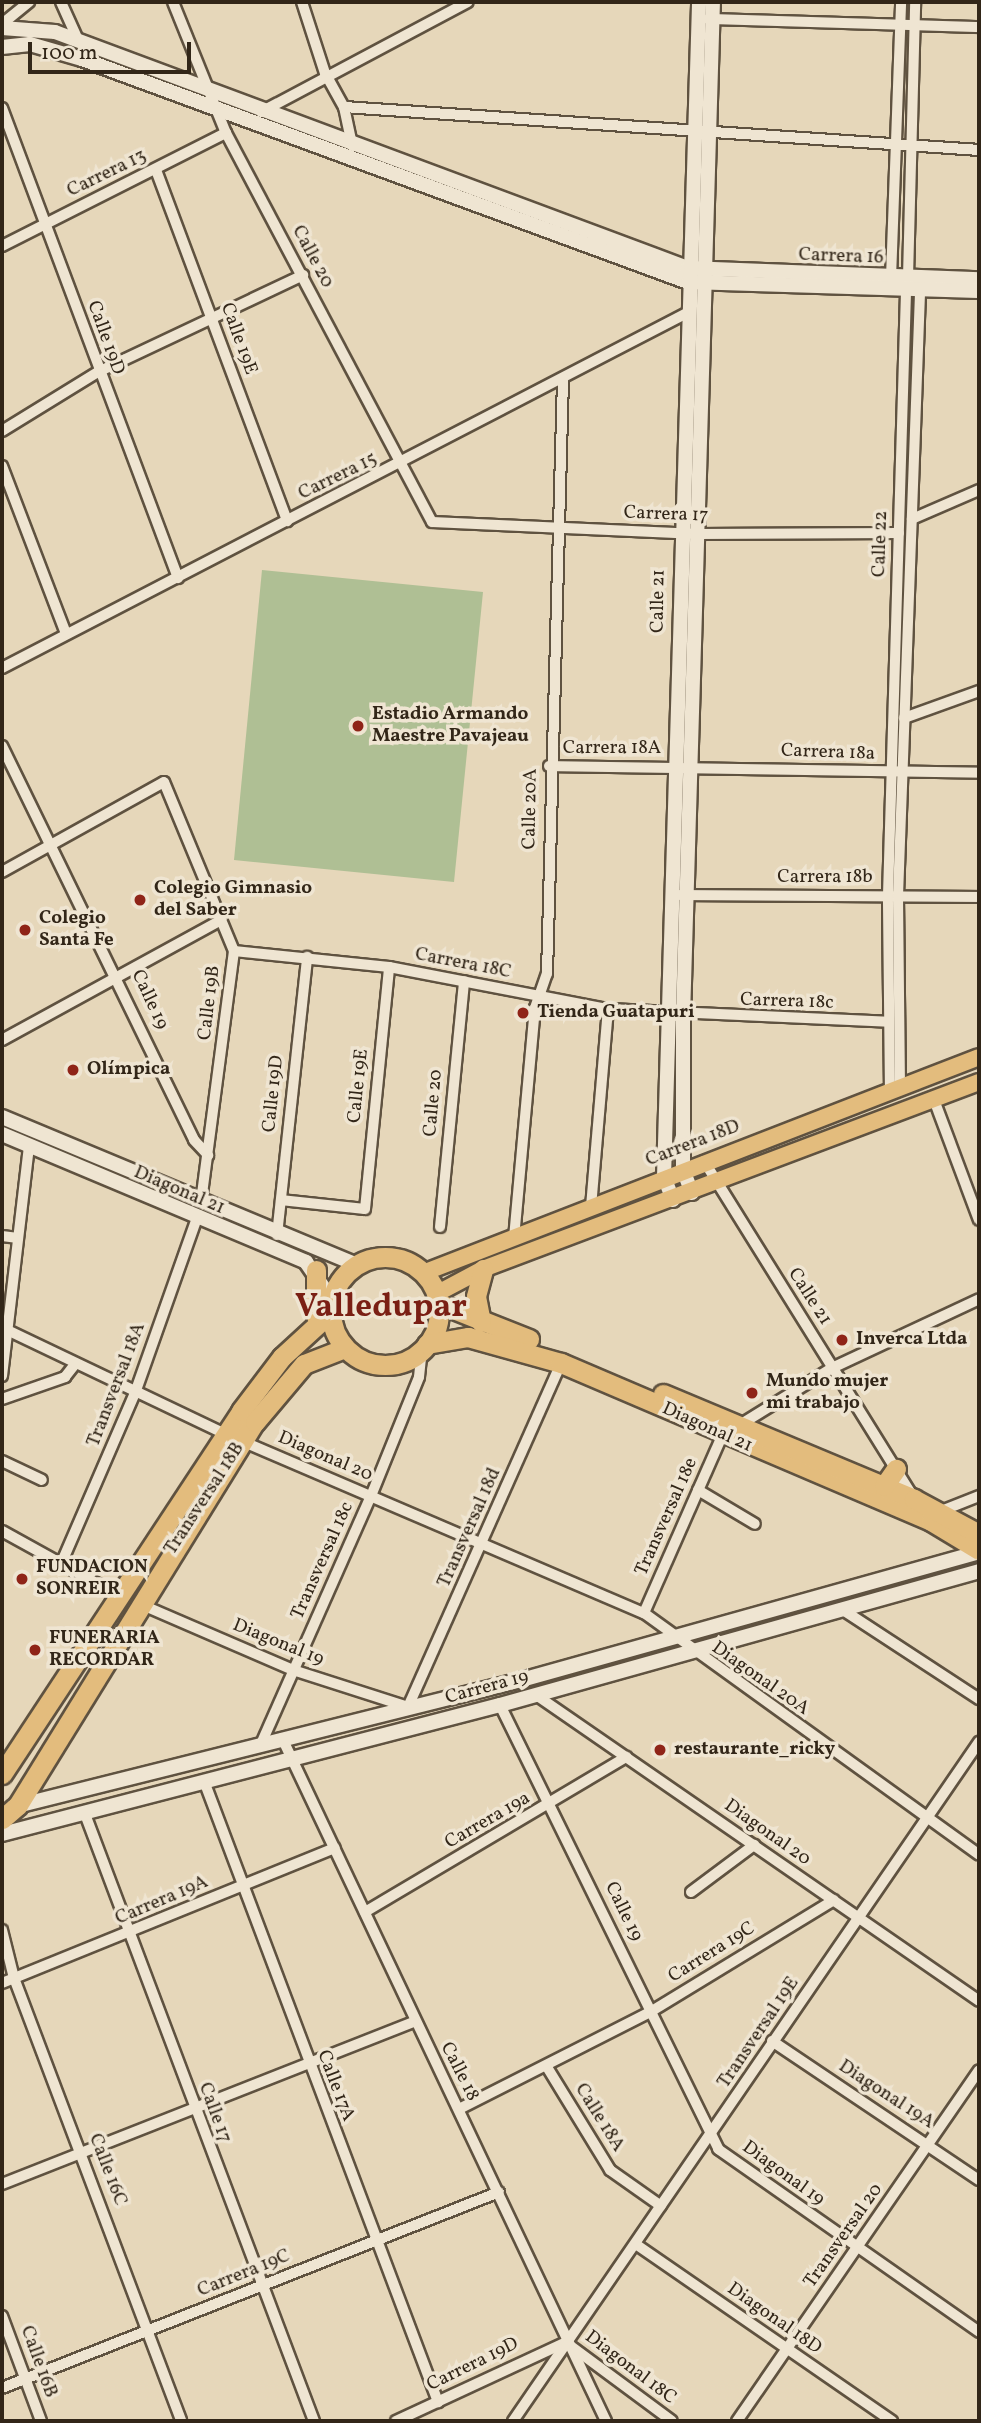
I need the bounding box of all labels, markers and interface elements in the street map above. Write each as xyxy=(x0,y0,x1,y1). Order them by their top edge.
scale bar xyxy=(32,28,194,72)
text: 100 m xyxy=(41,39,98,68)
street label: Carrera 13 xyxy=(64,145,150,203)
street label: Calle 20 xyxy=(286,222,338,292)
street label: Carrera 16 xyxy=(798,244,884,270)
street label: Calle 19D xyxy=(81,298,129,378)
street label: Calle 19E xyxy=(215,300,261,378)
street label: Carrera 15 xyxy=(295,448,381,506)
street label: Carrera 17 xyxy=(623,502,709,528)
street label: Calle 22 xyxy=(868,510,894,578)
street label: Calle 21 xyxy=(647,569,671,633)
place label: Estadio Armando Maestre Pavajeau xyxy=(372,704,529,748)
marker: Estadio Armando Maestre Pavajeau xyxy=(350,718,366,734)
street label: Carrera 18A xyxy=(563,738,661,760)
street label: Carrera 18a xyxy=(780,740,876,766)
street label: Calle 20A xyxy=(519,768,543,850)
street label: Carrera 18b xyxy=(777,867,873,889)
place label: Colegio Gimnasio del Saber xyxy=(154,878,312,922)
marker: Colegio Gimnasio del Saber xyxy=(132,892,148,908)
place label: Colegio Santa Fe xyxy=(39,908,114,952)
marker: Colegio Santa Fe xyxy=(17,922,33,938)
street label: Carrera 18C xyxy=(413,944,513,984)
street label: Calle 19B xyxy=(194,964,226,1042)
street label: Calle 19 xyxy=(125,967,173,1033)
street label: Carrera 18c xyxy=(740,989,834,1015)
place label: Tienda Guatapuri xyxy=(537,1002,695,1024)
marker: Tienda Guatapuri xyxy=(515,1005,531,1021)
street label: Calle 19E xyxy=(344,1048,374,1124)
street label: Calle 19D xyxy=(259,1054,289,1134)
place label: Olímpica xyxy=(87,1059,170,1081)
marker: Olímpica xyxy=(65,1062,81,1078)
street label: Calle 20 xyxy=(420,1068,448,1138)
street label: Carrera 18D xyxy=(643,1116,743,1172)
street label: Diagonal 21 xyxy=(130,1162,228,1220)
street label: Calle 21 xyxy=(782,1264,836,1330)
district label: Valledupar xyxy=(295,1289,467,1329)
street label: Transversal 18A xyxy=(83,1320,151,1450)
place label: Inverca Ltda xyxy=(856,1329,967,1351)
marker: Inverca Ltda xyxy=(834,1332,850,1348)
place label: Mundo mujer mi trabajo xyxy=(766,1371,888,1415)
marker: Mundo mujer mi trabajo xyxy=(744,1385,760,1401)
street label: Diagonal 21 xyxy=(658,1398,756,1458)
street label: Diagonal 20 xyxy=(274,1427,376,1487)
street label: Transversal 18B xyxy=(160,1438,250,1560)
street label: Transversal 18e xyxy=(631,1454,703,1580)
street label: Transversal 18d xyxy=(433,1465,507,1591)
street label: Transversal 18c xyxy=(287,1499,359,1623)
place label: FUNDACION SONREIR xyxy=(36,1557,148,1601)
marker: FUNDACION SONREIR xyxy=(14,1571,30,1587)
street label: Diagonal 19 xyxy=(229,1614,327,1672)
place label: FUNERARIA RECORDAR xyxy=(49,1628,160,1672)
street label: Diagonal 20A xyxy=(707,1637,813,1721)
marker: FUNERARIA RECORDAR xyxy=(27,1642,43,1658)
street label: Carrera 19 xyxy=(443,1666,531,1710)
place label: restaurante_ricky xyxy=(674,1739,835,1761)
marker: restaurante_ricky xyxy=(652,1742,668,1758)
street label: Carrera 19a xyxy=(441,1787,535,1855)
street label: Diagonal 20 xyxy=(719,1795,815,1871)
street label: Carrera 19A xyxy=(112,1871,212,1931)
street label: Calle 19 xyxy=(599,1879,647,1945)
street label: Carrera 19C xyxy=(665,1917,759,1989)
street label: Transversal 19E xyxy=(713,1973,805,2093)
street label: Calle 18 xyxy=(435,2039,483,2105)
street label: Calle 17A xyxy=(311,2047,359,2125)
street label: Diagonal 19A xyxy=(834,2056,938,2134)
street label: Calle 17 xyxy=(193,2080,235,2146)
street label: Calle 18A xyxy=(569,2080,629,2156)
street label: Calle 16C xyxy=(83,2131,131,2209)
street label: Diagonal 19 xyxy=(737,2136,829,2212)
street label: Transversal 20 xyxy=(800,2179,888,2293)
street label: Carrera 19C xyxy=(194,2245,294,2303)
street label: Diagonal 18D xyxy=(722,2278,826,2360)
street label: Calle 16B xyxy=(14,2323,62,2401)
street label: Diagonal 18C xyxy=(580,2326,680,2410)
street label: Carrera 19D xyxy=(423,2333,523,2397)

